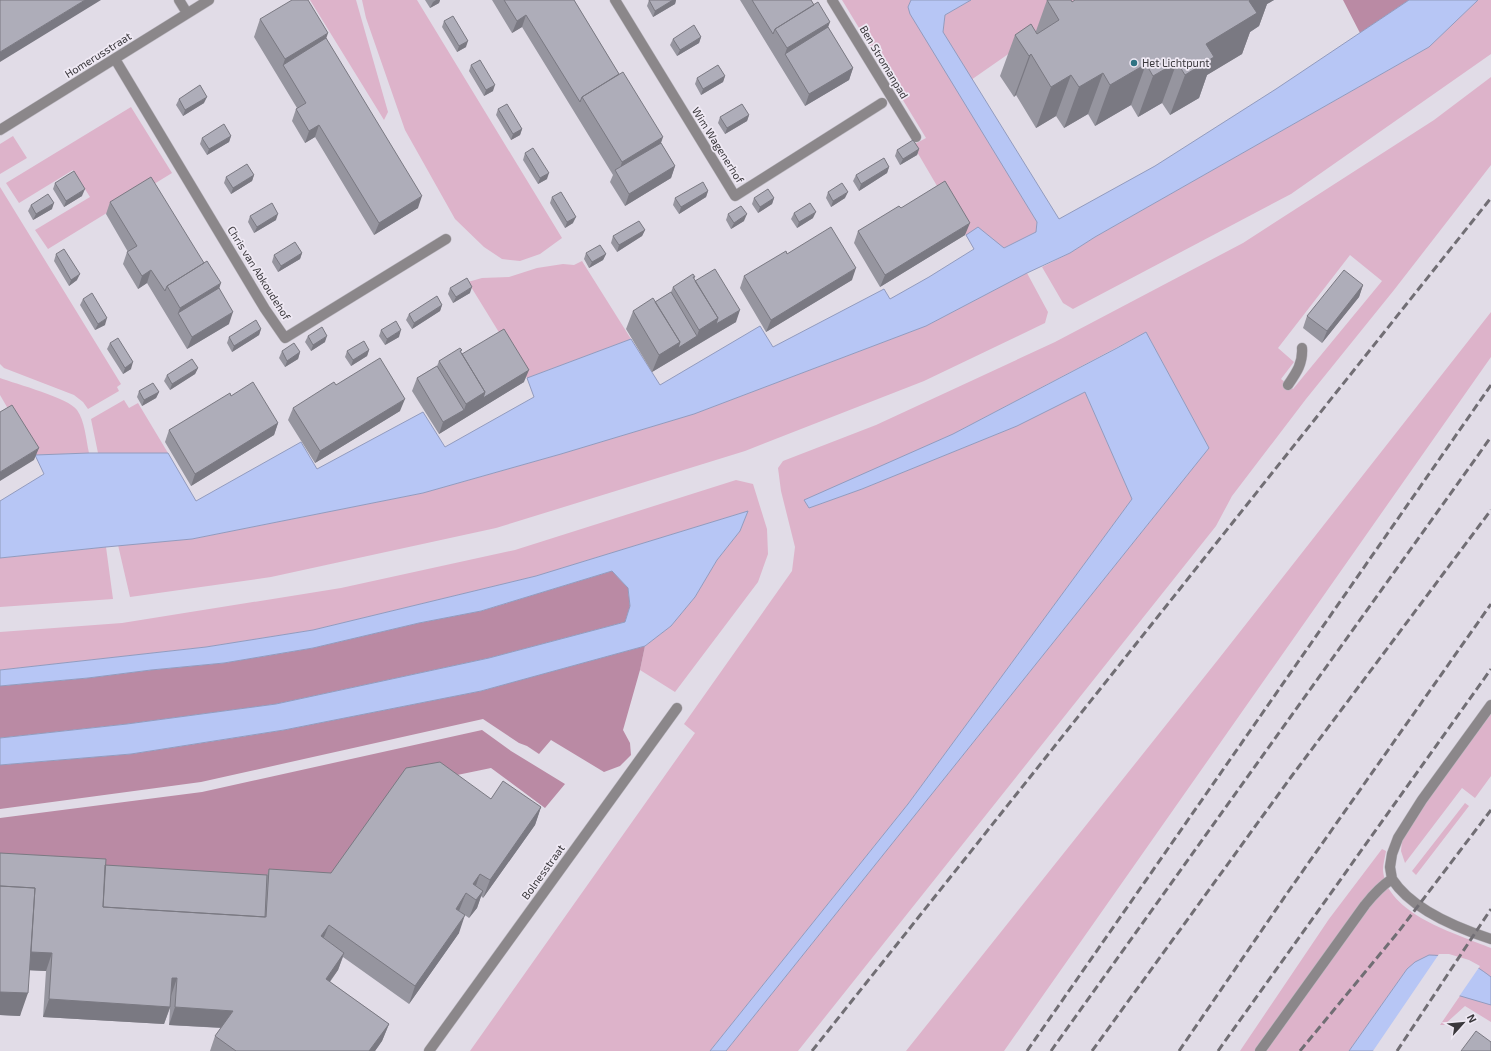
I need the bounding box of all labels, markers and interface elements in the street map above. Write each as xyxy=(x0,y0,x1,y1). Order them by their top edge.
street label: Ben Stromanpad xyxy=(857,23,911,101)
street label: Homerusstraat xyxy=(62,29,133,80)
place label: Het Lichtpunt xyxy=(1142,56,1209,69)
marker: Het Lichtpunt xyxy=(1129,58,1139,68)
street label: Wim Wagenerhof xyxy=(690,104,747,186)
street label: Chris van Abkoudehof xyxy=(225,223,294,323)
street label: Bolnesstraat xyxy=(518,842,567,902)
north arrow xyxy=(1443,1003,1483,1043)
text: N xyxy=(1465,1012,1480,1025)

